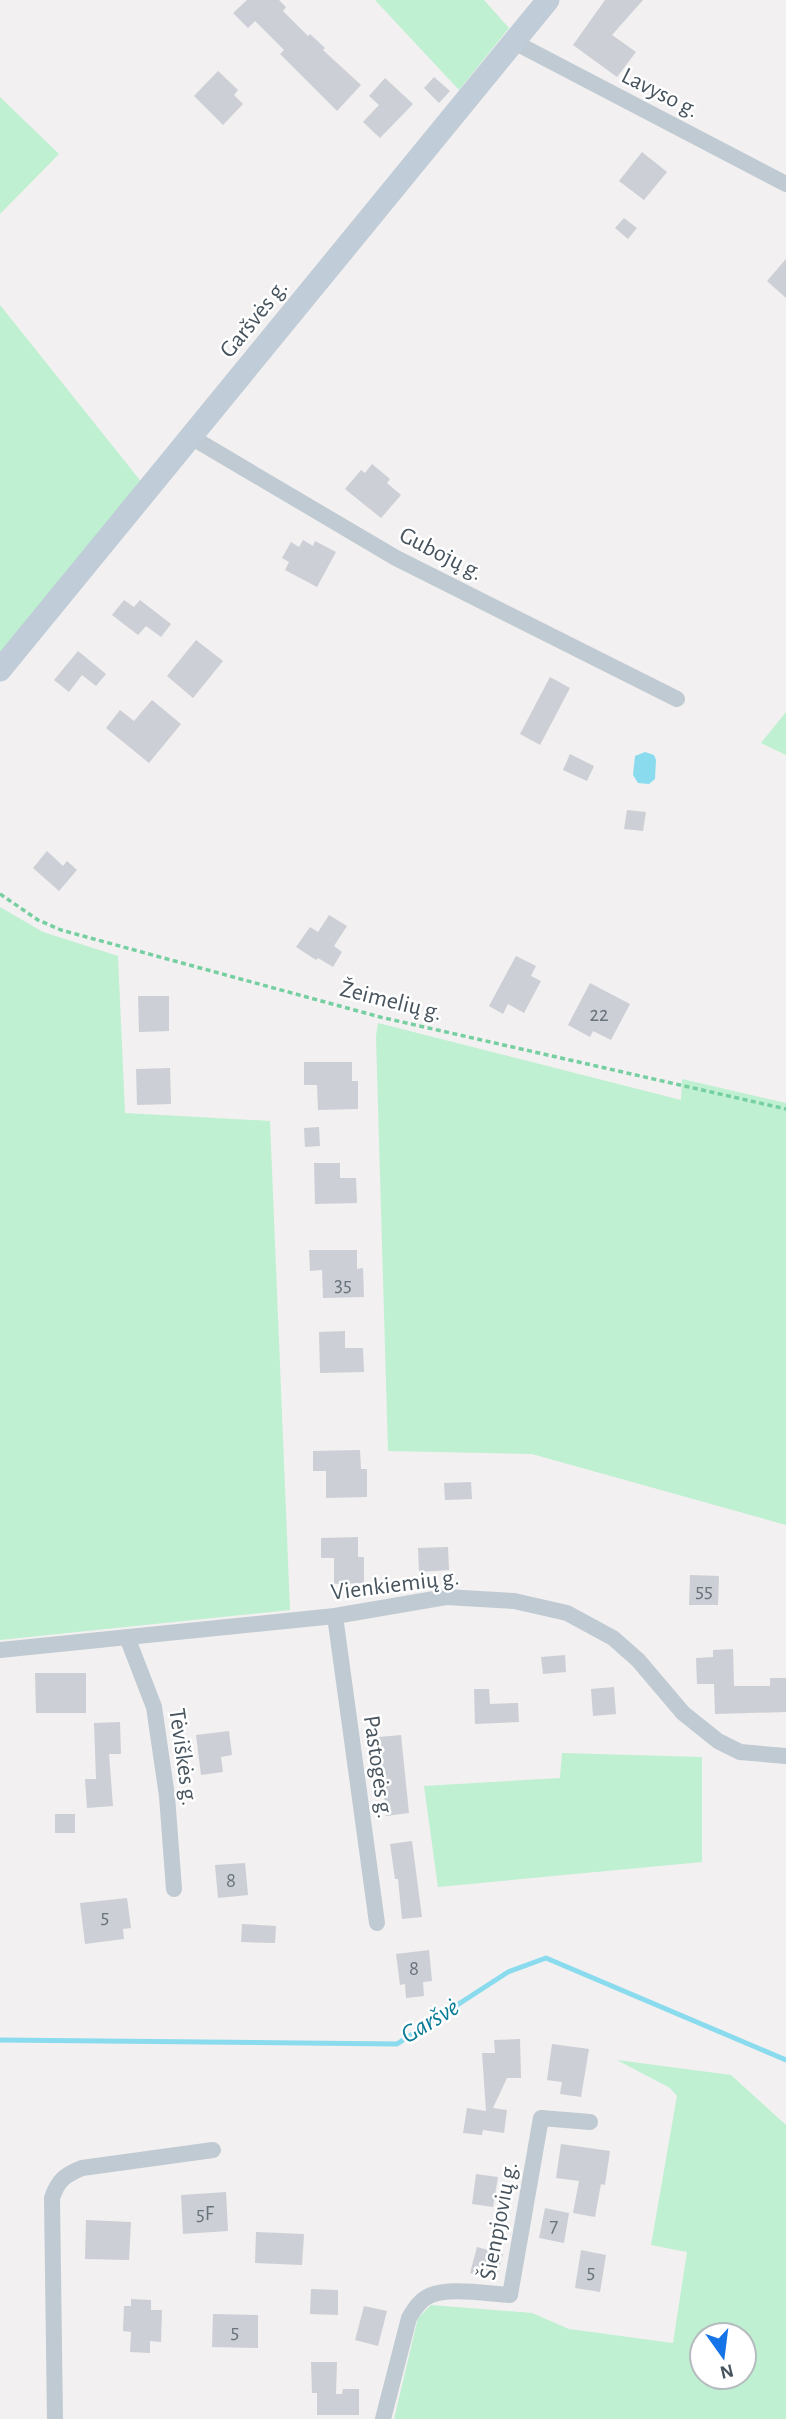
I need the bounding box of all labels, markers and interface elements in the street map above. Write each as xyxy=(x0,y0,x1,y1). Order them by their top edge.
street label: Lavyso g. xyxy=(618,63,702,123)
street label: Garšvės g. xyxy=(216,275,292,363)
street label: Gubojų g. xyxy=(395,523,487,585)
street label: Žeimelių g. xyxy=(338,976,445,1025)
house number: 22 xyxy=(589,1004,609,1025)
house number: 35 xyxy=(334,1274,352,1295)
street label: Vienkiemių g. xyxy=(330,1565,460,1605)
house number: 55 xyxy=(695,1580,713,1601)
street label: Tėviškės g. xyxy=(164,1707,202,1807)
street label: Pastogės g. xyxy=(359,1714,397,1820)
house number: 8 xyxy=(226,1870,236,1891)
house number: 5 xyxy=(101,1906,109,1927)
house number: 8 xyxy=(409,1958,419,1979)
water label: Garšvė xyxy=(396,1994,464,2048)
street label: Šienpjovių g. xyxy=(475,2160,522,2282)
house number: 5F xyxy=(196,2203,215,2224)
house number: 7 xyxy=(550,2215,559,2236)
house number: 5 xyxy=(587,2261,595,2282)
house number: 5 xyxy=(231,2321,239,2342)
north arrow xyxy=(688,2321,758,2391)
text: N xyxy=(718,2360,735,2382)

